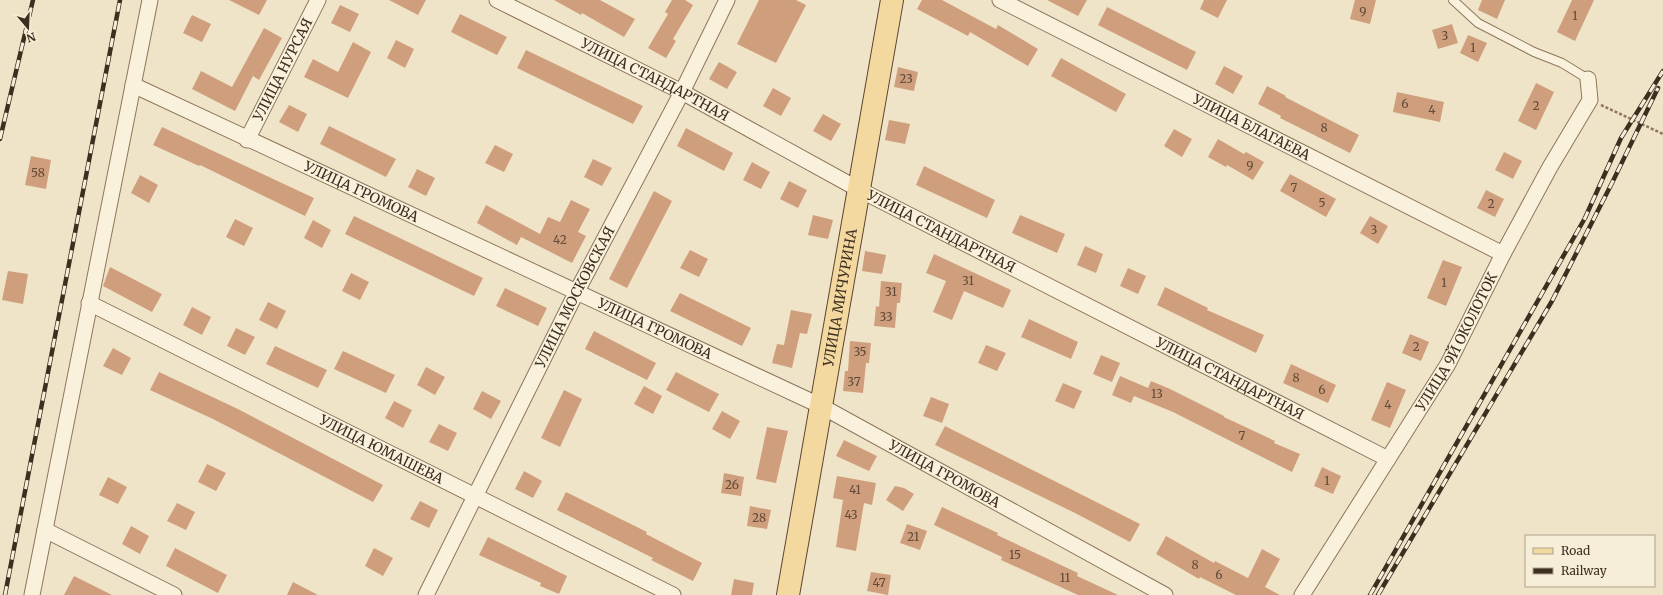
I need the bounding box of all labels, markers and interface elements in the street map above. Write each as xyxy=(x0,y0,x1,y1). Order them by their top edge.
house number: 9 xyxy=(1359,4,1367,19)
north arrow xyxy=(8,8,48,48)
house number: 1 xyxy=(1572,8,1578,23)
street label: УЛИЦА НУРСАЯ xyxy=(249,15,316,125)
house number: 3 xyxy=(1442,28,1449,43)
text: N xyxy=(25,29,38,46)
street label: УЛИЦА СТАНДАРТНАЯ xyxy=(577,34,732,125)
house number: 1 xyxy=(1470,40,1476,55)
house number: 23 xyxy=(899,71,913,86)
street label: УЛИЦА БЛАГАЕВА xyxy=(1189,90,1314,164)
house number: 6 xyxy=(1401,96,1409,111)
house number: 2 xyxy=(1532,98,1540,113)
house number: 4 xyxy=(1428,102,1436,117)
house number: 8 xyxy=(1320,120,1328,135)
street label: УЛИЦА ГРОМОВА xyxy=(300,157,422,226)
house number: 9 xyxy=(1246,158,1254,173)
house number: 58 xyxy=(31,165,45,180)
house number: 7 xyxy=(1291,180,1298,195)
street label: УЛИЦА СТАНДАРТНАЯ xyxy=(863,186,1019,277)
house number: 5 xyxy=(1318,195,1326,210)
house number: 2 xyxy=(1487,196,1495,211)
house number: 3 xyxy=(1371,222,1378,237)
street label: УЛИЦА МОСКОВСКАЯ xyxy=(531,223,618,372)
street label: УЛИЦА МИЧУРИНА xyxy=(819,227,861,369)
house number: 42 xyxy=(553,232,567,247)
street label: УЛИЦА 9Й ОКОЛОТОК xyxy=(1411,269,1501,415)
house number: 31 xyxy=(962,273,974,288)
house number: 1 xyxy=(1441,275,1447,290)
house number: 31 xyxy=(885,284,897,299)
street label: УЛИЦА ГРОМОВА xyxy=(594,294,715,363)
house number: 33 xyxy=(879,309,893,324)
street label: УЛИЦА СТАНДАРТНАЯ xyxy=(1152,333,1307,424)
house number: 2 xyxy=(1412,339,1420,354)
house number: 35 xyxy=(853,344,867,359)
house number: 8 xyxy=(1292,370,1300,385)
house number: 37 xyxy=(847,374,861,389)
house number: 6 xyxy=(1318,382,1326,397)
house number: 13 xyxy=(1151,386,1163,401)
house number: 4 xyxy=(1384,397,1392,412)
street label: УЛИЦА ЮМАШЕВА xyxy=(315,410,447,488)
house number: 7 xyxy=(1239,428,1246,443)
street label: УЛИЦА ГРОМОВА xyxy=(885,435,1003,512)
house number: 1 xyxy=(1324,473,1330,488)
house number: 26 xyxy=(725,477,739,492)
house number: 41 xyxy=(849,482,862,497)
house number: 43 xyxy=(844,507,858,522)
house number: 28 xyxy=(752,510,766,525)
house number: 21 xyxy=(907,529,920,544)
legend xyxy=(1525,535,1655,587)
text: Road xyxy=(1561,543,1590,558)
house number: 15 xyxy=(1009,547,1021,562)
house number: 8 xyxy=(1191,557,1199,572)
text: Railway xyxy=(1561,563,1607,578)
house number: 6 xyxy=(1215,567,1223,582)
house number: 11 xyxy=(1060,570,1071,585)
house number: 47 xyxy=(872,575,886,590)

